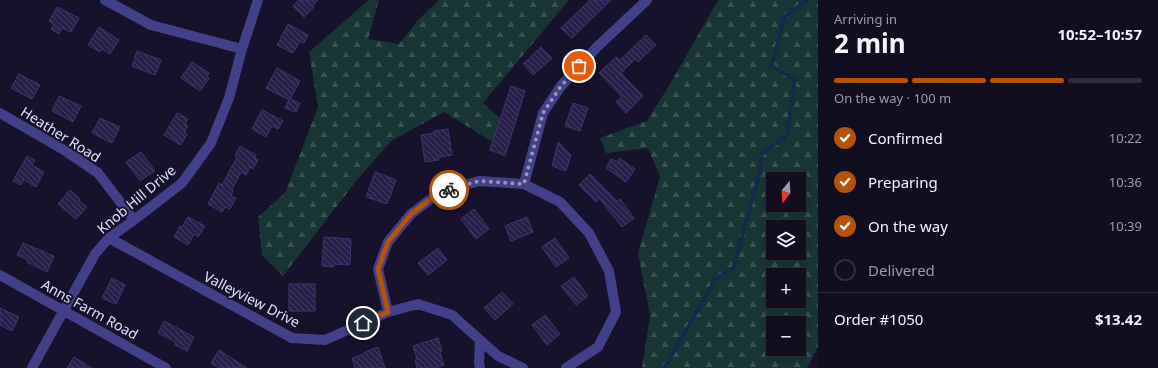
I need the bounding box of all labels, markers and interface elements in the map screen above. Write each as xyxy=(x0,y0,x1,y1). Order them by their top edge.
text: Arriving in xyxy=(834,10,897,28)
text: 10:52–10:57 xyxy=(1057,24,1142,44)
text: 2 min xyxy=(834,25,906,61)
pin xyxy=(562,49,596,83)
icon: bag xyxy=(568,55,590,77)
text: On the way · 100 m xyxy=(834,89,951,107)
street label: Heather Road xyxy=(17,102,105,166)
icon: check xyxy=(834,127,856,149)
text: Confirmed xyxy=(868,128,943,148)
text: 10:22 xyxy=(1109,129,1142,147)
street label: Knob Hill Drive xyxy=(93,160,180,238)
courier xyxy=(429,170,469,210)
icon: check xyxy=(834,171,856,193)
north arrow xyxy=(766,172,806,212)
map controls xyxy=(766,172,806,356)
text: Preparing xyxy=(868,172,938,192)
text: 10:36 xyxy=(1109,173,1142,191)
icon: bike xyxy=(438,179,460,201)
icon: check xyxy=(834,215,856,237)
text: On the way xyxy=(868,216,948,236)
text: 10:39 xyxy=(1109,217,1142,235)
button: layers xyxy=(766,220,806,260)
text: Delivered xyxy=(868,260,935,280)
street label: Valleyview Drive xyxy=(201,267,303,331)
button: + xyxy=(766,268,806,308)
street label: Anns Farm Road xyxy=(38,275,142,343)
pin xyxy=(346,306,380,340)
text: Order #1050 xyxy=(834,309,923,329)
text: $13.42 xyxy=(1095,309,1142,329)
icon: home xyxy=(352,312,374,334)
button: − xyxy=(766,316,806,356)

